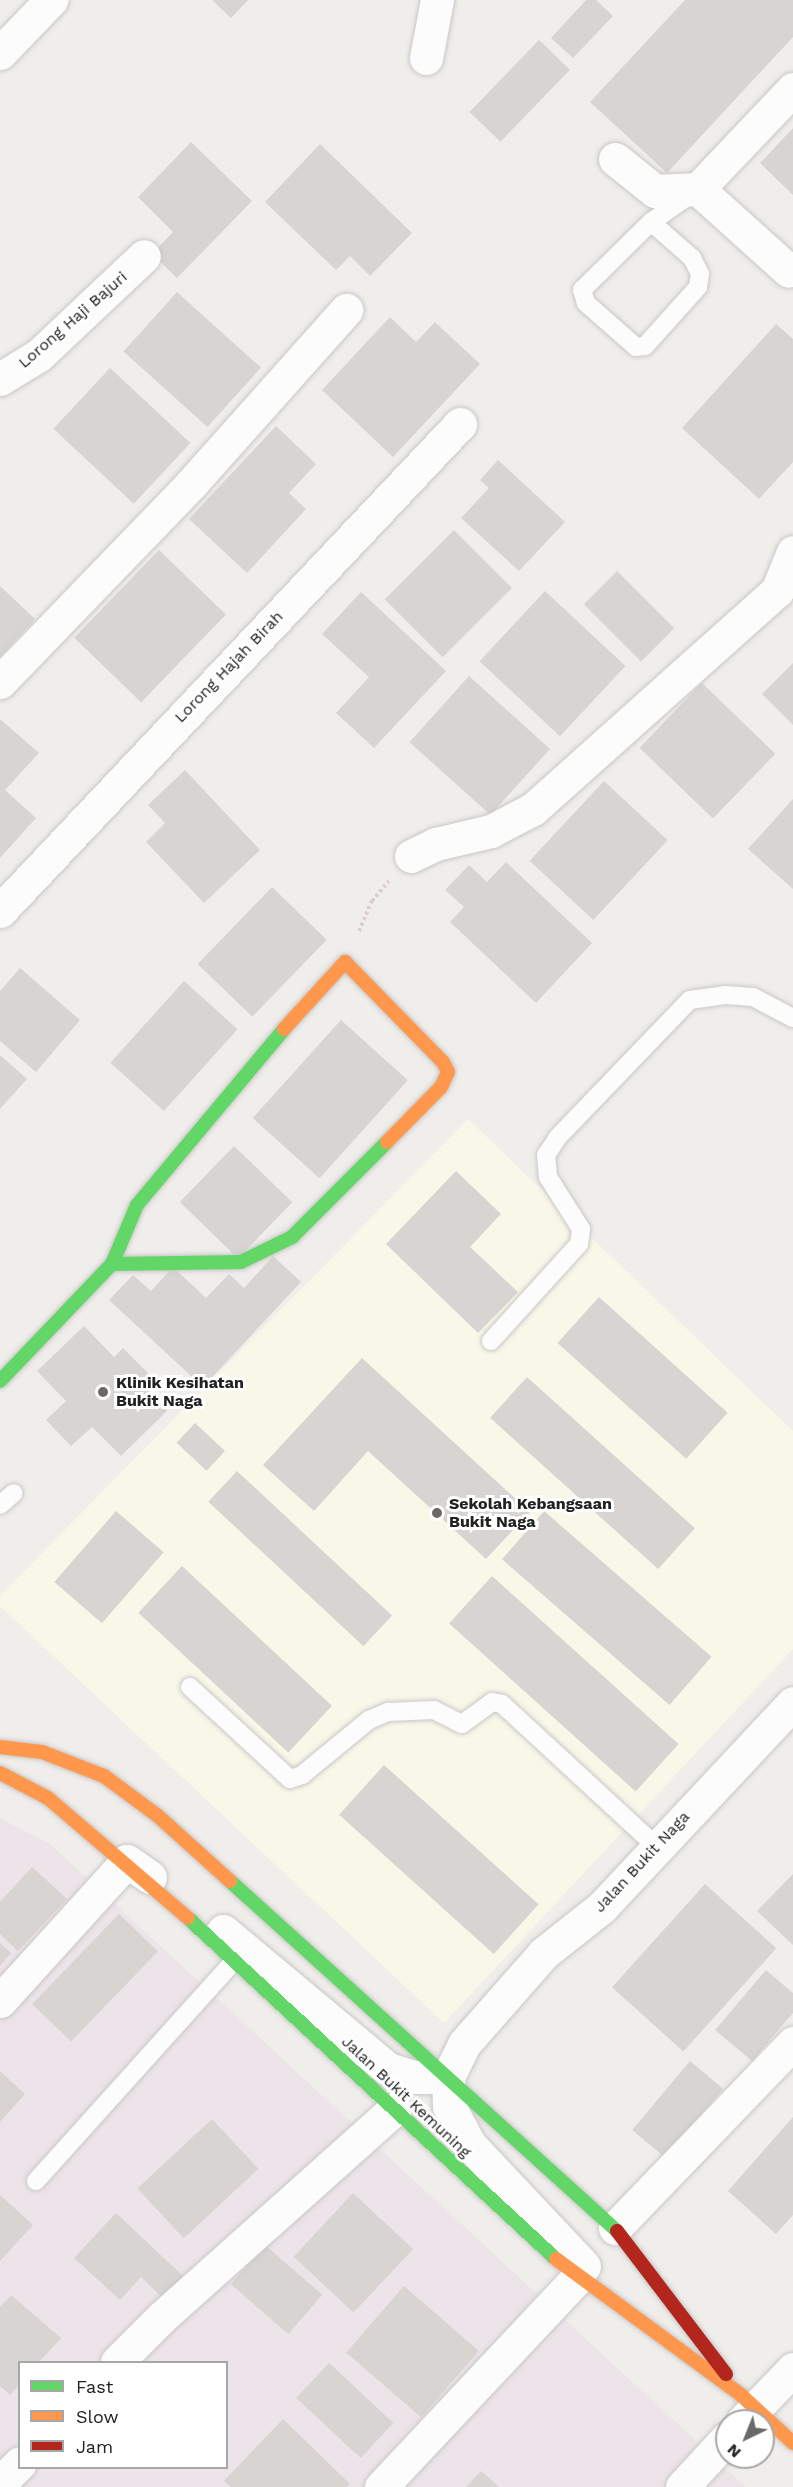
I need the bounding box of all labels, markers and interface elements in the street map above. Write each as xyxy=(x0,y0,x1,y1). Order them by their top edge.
street label: Lorong Haji Bajuri xyxy=(15,268,131,372)
street label: Lorong Hajah Birah xyxy=(171,607,287,727)
place label: Klinik Kesihatan Bukit Naga xyxy=(116,1373,244,1411)
marker: Klinik Kesihatan Bukit Naga xyxy=(94,1383,112,1401)
place label: Sekolah Kebangsaan Bukit Naga xyxy=(449,1494,612,1532)
marker: Sekolah Kebangsaan Bukit Naga xyxy=(430,1506,444,1520)
street label: Jalan Bukit Naga xyxy=(590,1807,694,1917)
street label: Jalan Bukit Kemuning xyxy=(337,2032,475,2162)
legend xyxy=(18,2361,228,2469)
text: Fast xyxy=(76,2376,113,2397)
text: Slow xyxy=(76,2406,119,2427)
north arrow xyxy=(715,2409,775,2469)
text: Jam xyxy=(76,2436,113,2457)
text: N xyxy=(723,2440,745,2462)

